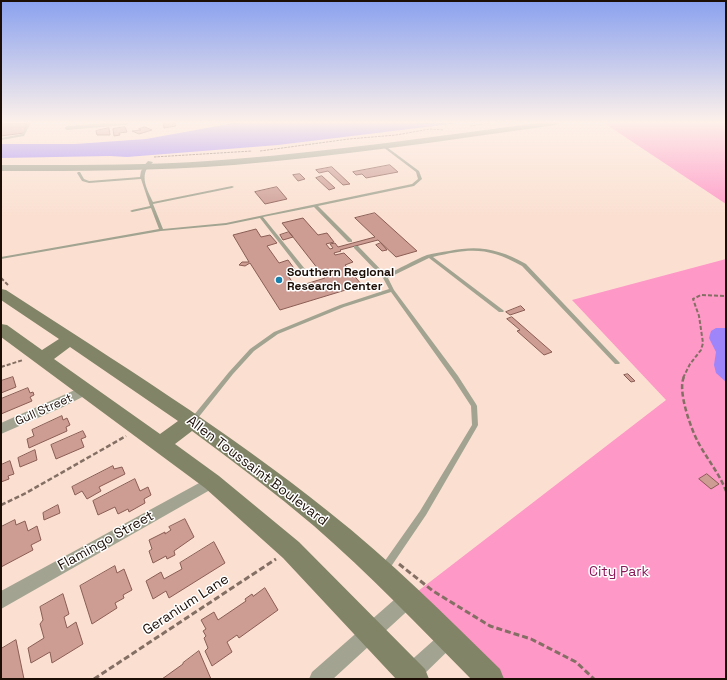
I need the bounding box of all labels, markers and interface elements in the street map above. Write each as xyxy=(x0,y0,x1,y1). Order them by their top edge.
place label: Southern Regional Research Center xyxy=(287,266,394,294)
marker: Southern Regional Research Center xyxy=(274,275,284,285)
street label: Gull Street xyxy=(13,391,75,429)
street label: Allen Toussaint Boulevard xyxy=(183,412,331,530)
street label: Flamingo Street xyxy=(55,508,157,574)
park label: City Park xyxy=(589,564,649,580)
street label: Geranium Lane xyxy=(140,571,232,639)

